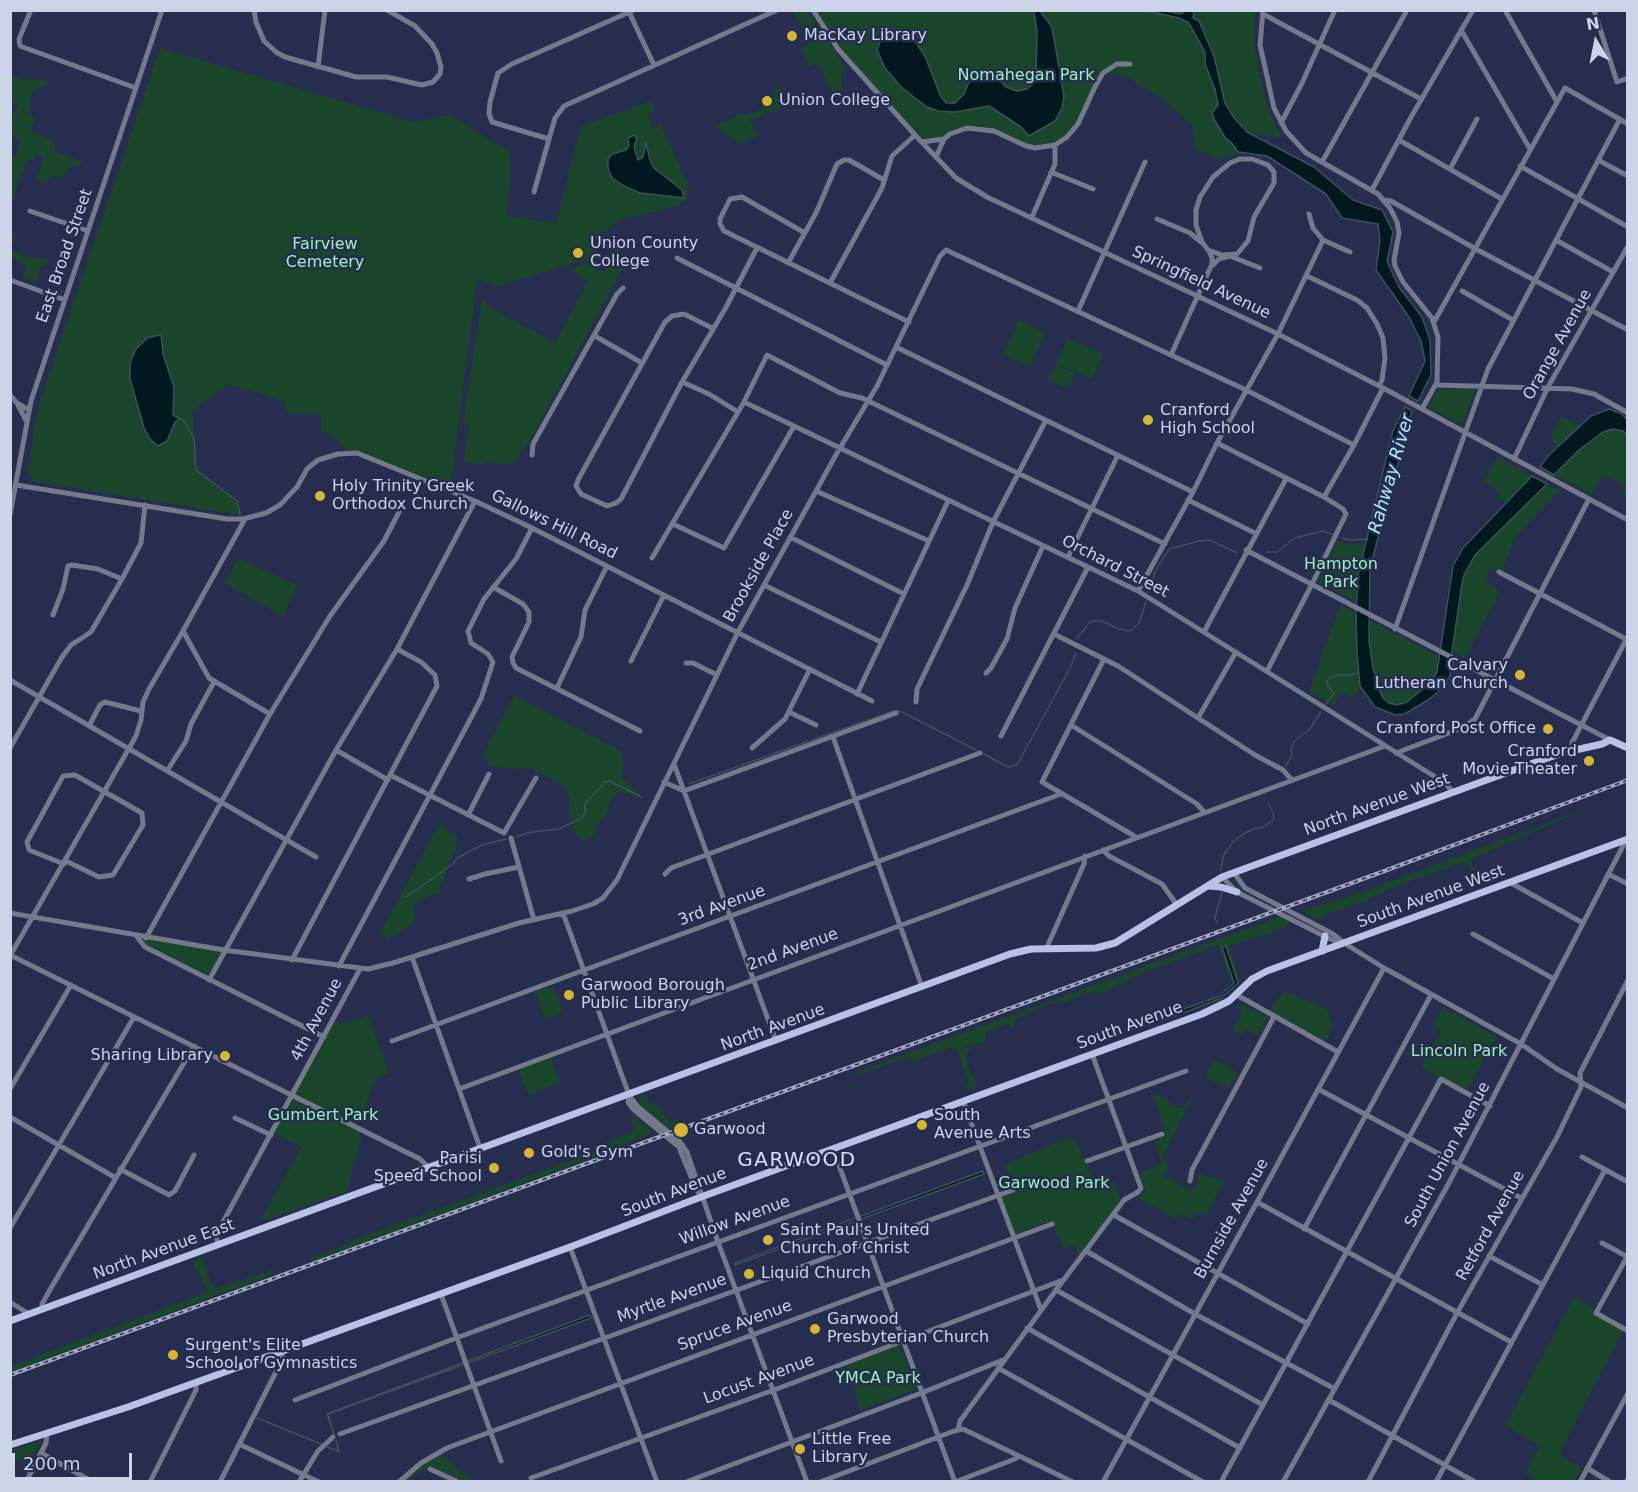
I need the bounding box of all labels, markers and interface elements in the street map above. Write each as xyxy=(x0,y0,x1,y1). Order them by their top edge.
north arrow xyxy=(1566,12,1626,72)
text: N xyxy=(1585,13,1601,34)
place label: MacKay Library xyxy=(804,26,927,46)
marker: MacKay Library xyxy=(785,29,799,43)
park label: Nomahegan Park xyxy=(958,66,1094,86)
place label: Union College xyxy=(779,91,890,111)
marker: Union College xyxy=(760,94,774,108)
street label: East Broad Street xyxy=(33,187,97,325)
place label: Union County College xyxy=(590,234,698,272)
park label: Fairview Cemetery xyxy=(286,235,364,273)
street label: Springfield Avenue xyxy=(1129,242,1273,324)
marker: Union County College xyxy=(571,246,585,260)
street label: Orange Avenue xyxy=(1520,286,1596,404)
place label: Cranford High School xyxy=(1160,401,1255,439)
water label: Rahway River xyxy=(1365,412,1419,536)
marker: Cranford High School xyxy=(1141,413,1155,427)
place label: Holy Trinity Greek Orthodox Church xyxy=(332,477,474,515)
street label: Gallows Hill Road xyxy=(488,486,620,564)
marker: Holy Trinity Greek Orthodox Church xyxy=(313,489,327,503)
street label: Brookside Place xyxy=(720,506,798,626)
street label: Orchard Street xyxy=(1058,532,1172,602)
park label: Hampton Park xyxy=(1304,555,1378,593)
place label: Calvary Lutheran Church xyxy=(1375,656,1508,694)
marker: Calvary Lutheran Church xyxy=(1513,668,1527,682)
place label: Cranford Post Office xyxy=(1376,719,1536,739)
marker: Cranford Post Office xyxy=(1541,722,1555,736)
place label: Cranford Movie Theater xyxy=(1462,742,1577,780)
marker: Cranford Movie Theater xyxy=(1582,754,1596,768)
street label: North Avenue West xyxy=(1301,770,1453,840)
street label: South Avenue West xyxy=(1355,861,1507,933)
street label: 3rd Avenue xyxy=(676,881,768,931)
street label: 2nd Avenue xyxy=(745,925,841,975)
street label: 4th Avenue xyxy=(287,975,347,1065)
place label: Garwood Borough Public Library xyxy=(581,976,725,1014)
marker: Garwood Borough Public Library xyxy=(562,988,576,1002)
street label: South Avenue xyxy=(1075,998,1185,1054)
street label: North Avenue xyxy=(718,1000,828,1056)
park label: Lincoln Park xyxy=(1411,1042,1507,1062)
place label: Sharing Library xyxy=(91,1046,213,1066)
marker: Sharing Library xyxy=(218,1049,232,1063)
street label: South Union Avenue xyxy=(1401,1079,1495,1231)
park label: Gumbert Park xyxy=(268,1106,378,1126)
place label: South Avenue Arts xyxy=(934,1106,1031,1144)
marker: South Avenue Arts xyxy=(915,1118,929,1132)
place label: Garwood xyxy=(694,1120,766,1140)
marker: Garwood xyxy=(672,1121,690,1139)
place label: Gold's Gym xyxy=(541,1143,633,1163)
marker: Gold's Gym xyxy=(522,1146,536,1160)
place label: Parisi Speed School xyxy=(374,1149,482,1187)
district label: GARWOOD xyxy=(737,1149,857,1173)
street label: Burnside Avenue xyxy=(1191,1155,1273,1283)
marker: Parisi Speed School xyxy=(487,1161,501,1175)
street label: South Avenue xyxy=(619,1164,729,1222)
street label: Retford Avenue xyxy=(1453,1168,1529,1284)
park label: Garwood Park xyxy=(998,1174,1110,1194)
street label: Willow Avenue xyxy=(677,1192,793,1250)
street label: North Avenue East xyxy=(91,1216,237,1284)
place label: Saint Paul's United Church of Christ xyxy=(780,1221,930,1259)
marker: Saint Paul's United Church of Christ xyxy=(761,1233,775,1247)
place label: Liquid Church xyxy=(761,1264,871,1284)
marker: Liquid Church xyxy=(742,1267,756,1281)
street label: Myrtle Avenue xyxy=(615,1270,729,1328)
street label: Spruce Avenue xyxy=(675,1296,795,1356)
place label: Garwood Presbyterian Church xyxy=(827,1310,989,1348)
marker: Garwood Presbyterian Church xyxy=(808,1322,822,1336)
place label: Surgent's Elite School of Gymnastics xyxy=(185,1336,357,1374)
marker: Surgent's Elite School of Gymnastics xyxy=(166,1348,180,1362)
street label: Locust Avenue xyxy=(701,1351,817,1409)
park label: YMCA Park xyxy=(835,1369,921,1389)
place label: Little Free Library xyxy=(812,1430,891,1468)
scale bar xyxy=(15,1441,135,1479)
marker: Little Free Library xyxy=(793,1442,807,1456)
text: 200 m xyxy=(23,1453,81,1474)

